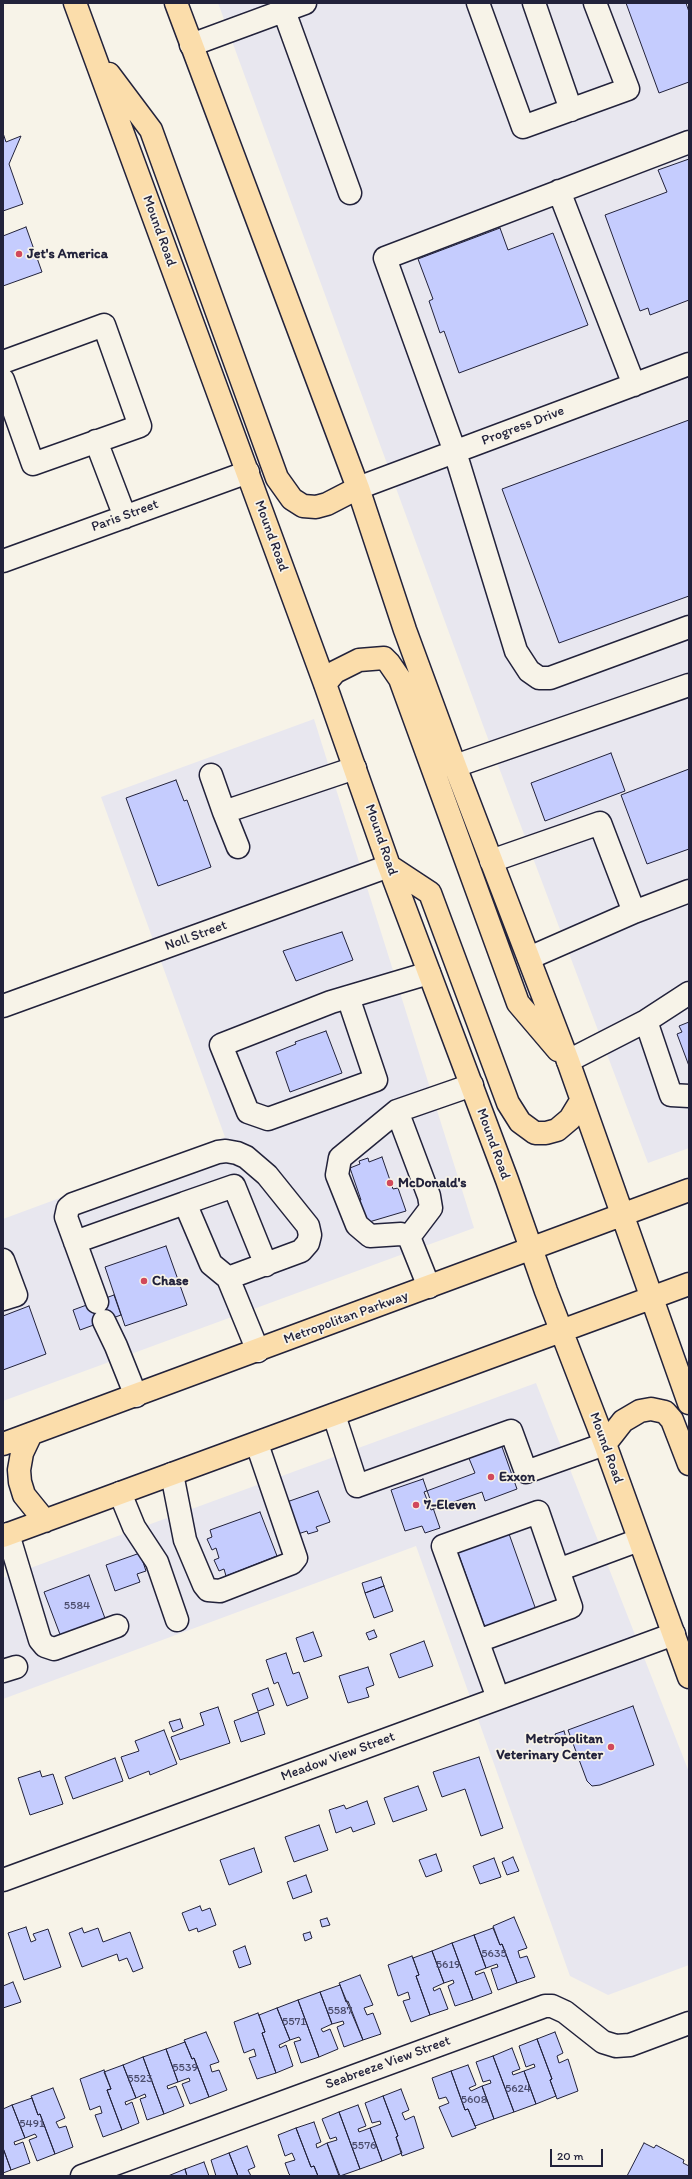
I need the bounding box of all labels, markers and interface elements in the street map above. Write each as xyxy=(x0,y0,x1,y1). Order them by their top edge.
street label: Mound Road xyxy=(138,193,180,269)
place label: Jet's America xyxy=(27,246,108,262)
marker: Jet's America xyxy=(14,249,24,259)
street label: Progress Drive xyxy=(479,403,567,449)
street label: Paris Street xyxy=(89,496,161,536)
street label: Mound Road xyxy=(250,498,292,574)
street label: Mound Road xyxy=(361,802,401,878)
street label: Noll Street xyxy=(163,917,229,955)
street label: Mound Road xyxy=(472,1106,514,1182)
place label: McDonald's xyxy=(398,1175,466,1191)
marker: McDonald's xyxy=(385,1178,395,1188)
place label: Chase xyxy=(152,1273,189,1289)
marker: Chase xyxy=(139,1276,149,1286)
street label: Metropolitan Parkway xyxy=(282,1288,410,1348)
street label: Mound Road xyxy=(585,1410,627,1486)
place label: Exxon xyxy=(499,1469,535,1485)
marker: Exxon xyxy=(486,1472,496,1482)
place label: 7-Eleven xyxy=(424,1497,476,1513)
marker: 7-Eleven xyxy=(411,1500,421,1510)
house number: 5584 xyxy=(64,1599,90,1613)
street label: Meadow View Street xyxy=(279,1729,397,1785)
place label: Metropolitan Veterinary Center xyxy=(496,1731,603,1764)
marker: Metropolitan Veterinary Center xyxy=(606,1742,616,1752)
house number: 5635 xyxy=(481,1947,507,1961)
house number: 5619 xyxy=(436,1958,460,1972)
house number: 5587 xyxy=(327,2004,353,2018)
house number: 5571 xyxy=(282,2015,306,2029)
street label: Seabreeze View Street xyxy=(323,2033,453,2093)
house number: 5539 xyxy=(172,2061,198,2075)
house number: 5523 xyxy=(127,2072,153,2086)
house number: 5624 xyxy=(505,2082,531,2096)
house number: 5608 xyxy=(461,2093,487,2107)
house number: 5491 xyxy=(19,2117,45,2131)
house number: 5576 xyxy=(352,2139,376,2153)
scale bar xyxy=(552,2141,605,2167)
text: 20 m xyxy=(557,2149,584,2163)

